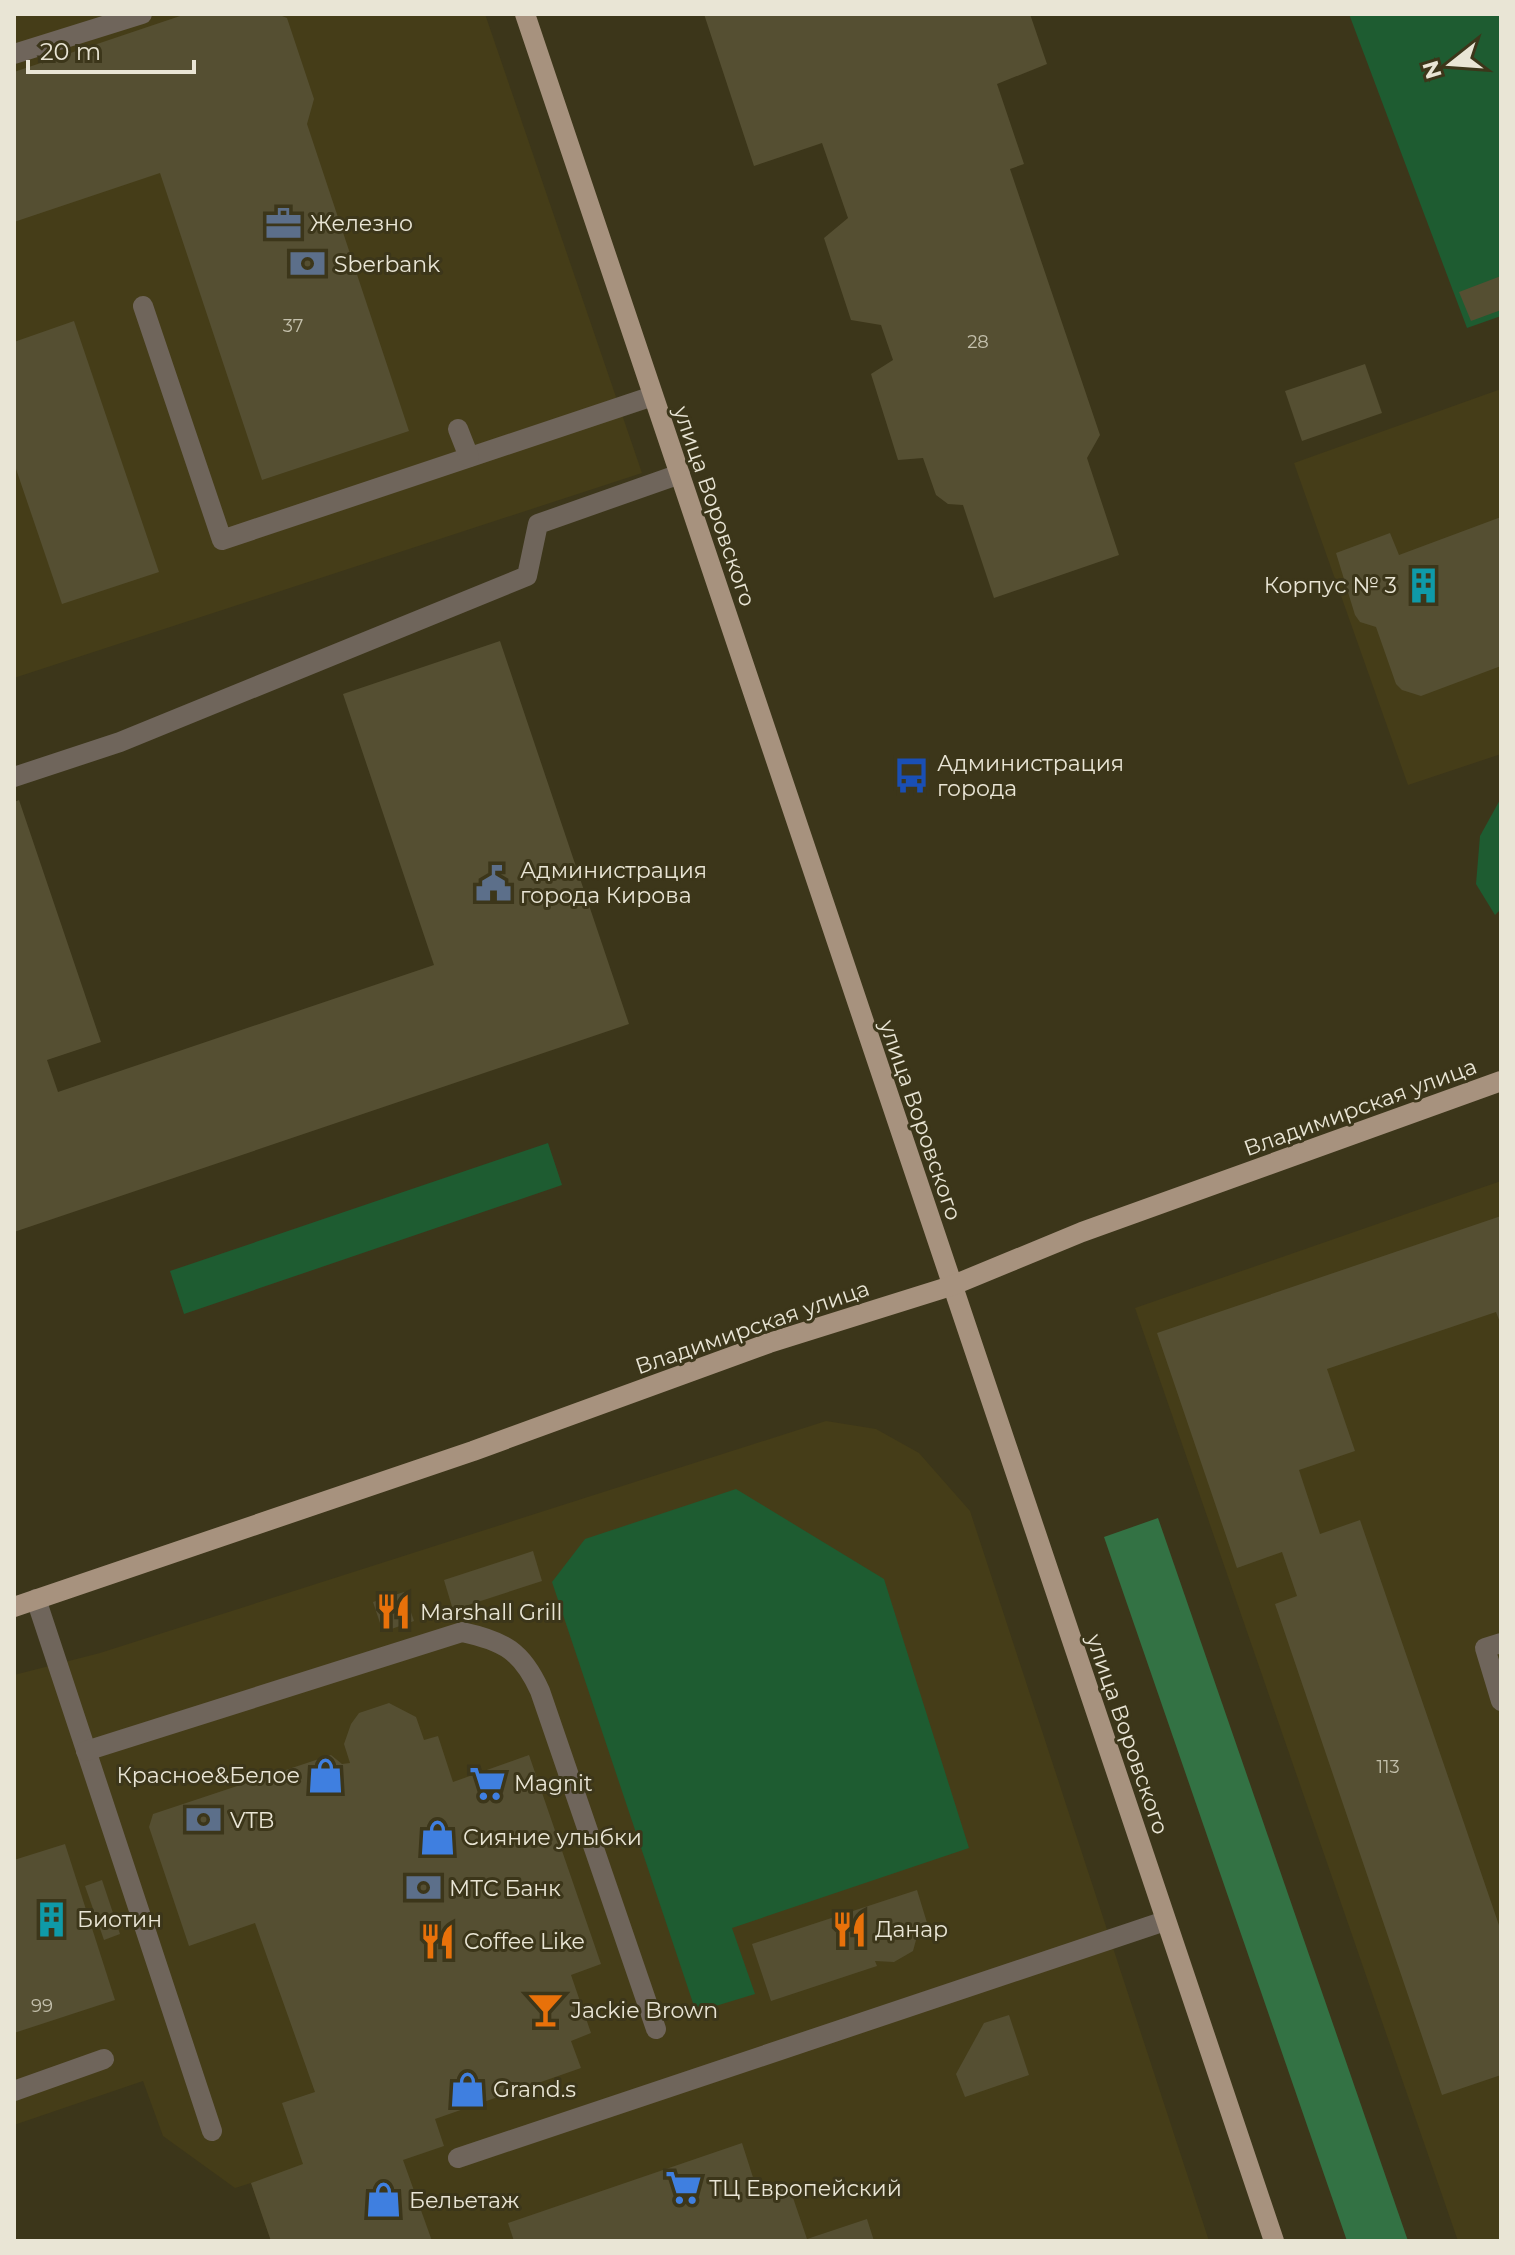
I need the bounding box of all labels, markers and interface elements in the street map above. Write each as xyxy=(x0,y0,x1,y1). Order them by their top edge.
scale bar xyxy=(28,24,194,74)
north arrow xyxy=(1411,24,1491,104)
text: 20 m xyxy=(40,37,101,66)
text: N xyxy=(1417,57,1448,82)
office icon: Железно xyxy=(265,204,303,242)
place label: Железно xyxy=(310,210,413,237)
bank icon: Sberbank xyxy=(289,245,327,283)
place label: Sberbank xyxy=(334,251,441,278)
house number: 37 xyxy=(283,315,303,337)
house number: 28 xyxy=(967,331,989,353)
street label: улица Воровского xyxy=(667,402,761,610)
building icon: Корпус № 3 xyxy=(1404,566,1442,604)
place label: Корпус № 3 xyxy=(1264,572,1397,599)
place label: Администрация города xyxy=(937,750,1124,802)
bus stop icon: Администрация города xyxy=(892,757,930,795)
place label: Администрация города Кирова xyxy=(520,857,707,909)
public building icon: Администрация города Кирова xyxy=(475,864,513,902)
street label: улица Воровского xyxy=(873,1016,967,1224)
street label: Владимирская улица xyxy=(1240,1053,1480,1162)
street label: Владимирская улица xyxy=(632,1275,873,1380)
restaurant icon: Marshall Grill xyxy=(375,1593,413,1631)
place label: Marshall Grill xyxy=(420,1599,562,1626)
street label: улица Воровского xyxy=(1080,1630,1174,1838)
shop icon: Красное&Белое xyxy=(307,1756,345,1794)
house number: 113 xyxy=(1376,1756,1400,1778)
place label: Красное&Белое xyxy=(117,1762,300,1789)
supermarket icon: Magnit xyxy=(469,1764,507,1802)
place label: Magnit xyxy=(514,1770,593,1797)
bank icon: VTB xyxy=(185,1801,223,1839)
place label: VTB xyxy=(230,1807,274,1834)
shop icon: Сияние улыбки xyxy=(418,1818,456,1856)
place label: Сияние улыбки xyxy=(463,1824,642,1851)
bank icon: МТС Банк xyxy=(404,1869,442,1907)
place label: МТС Банк xyxy=(449,1875,561,1902)
building icon: Биотин xyxy=(32,1900,70,1938)
place label: Биотин xyxy=(77,1906,162,1933)
restaurant icon: Данар xyxy=(830,1910,868,1948)
place label: Данар xyxy=(875,1916,948,1943)
restaurant icon: Coffee Like xyxy=(419,1922,457,1960)
place label: Coffee Like xyxy=(464,1928,585,1955)
bar icon: Jackie Brown xyxy=(526,1991,564,2029)
house number: 99 xyxy=(31,1995,53,2017)
place label: Jackie Brown xyxy=(570,1997,718,2024)
shop icon: Grand.s xyxy=(448,2070,486,2108)
place label: Grand.s xyxy=(493,2076,576,2103)
supermarket icon: ТЦ Европейский xyxy=(664,2169,702,2207)
place label: ТЦ Европейский xyxy=(709,2175,902,2202)
shop icon: Бельетаж xyxy=(364,2181,402,2219)
place label: Бельетаж xyxy=(409,2187,519,2214)

